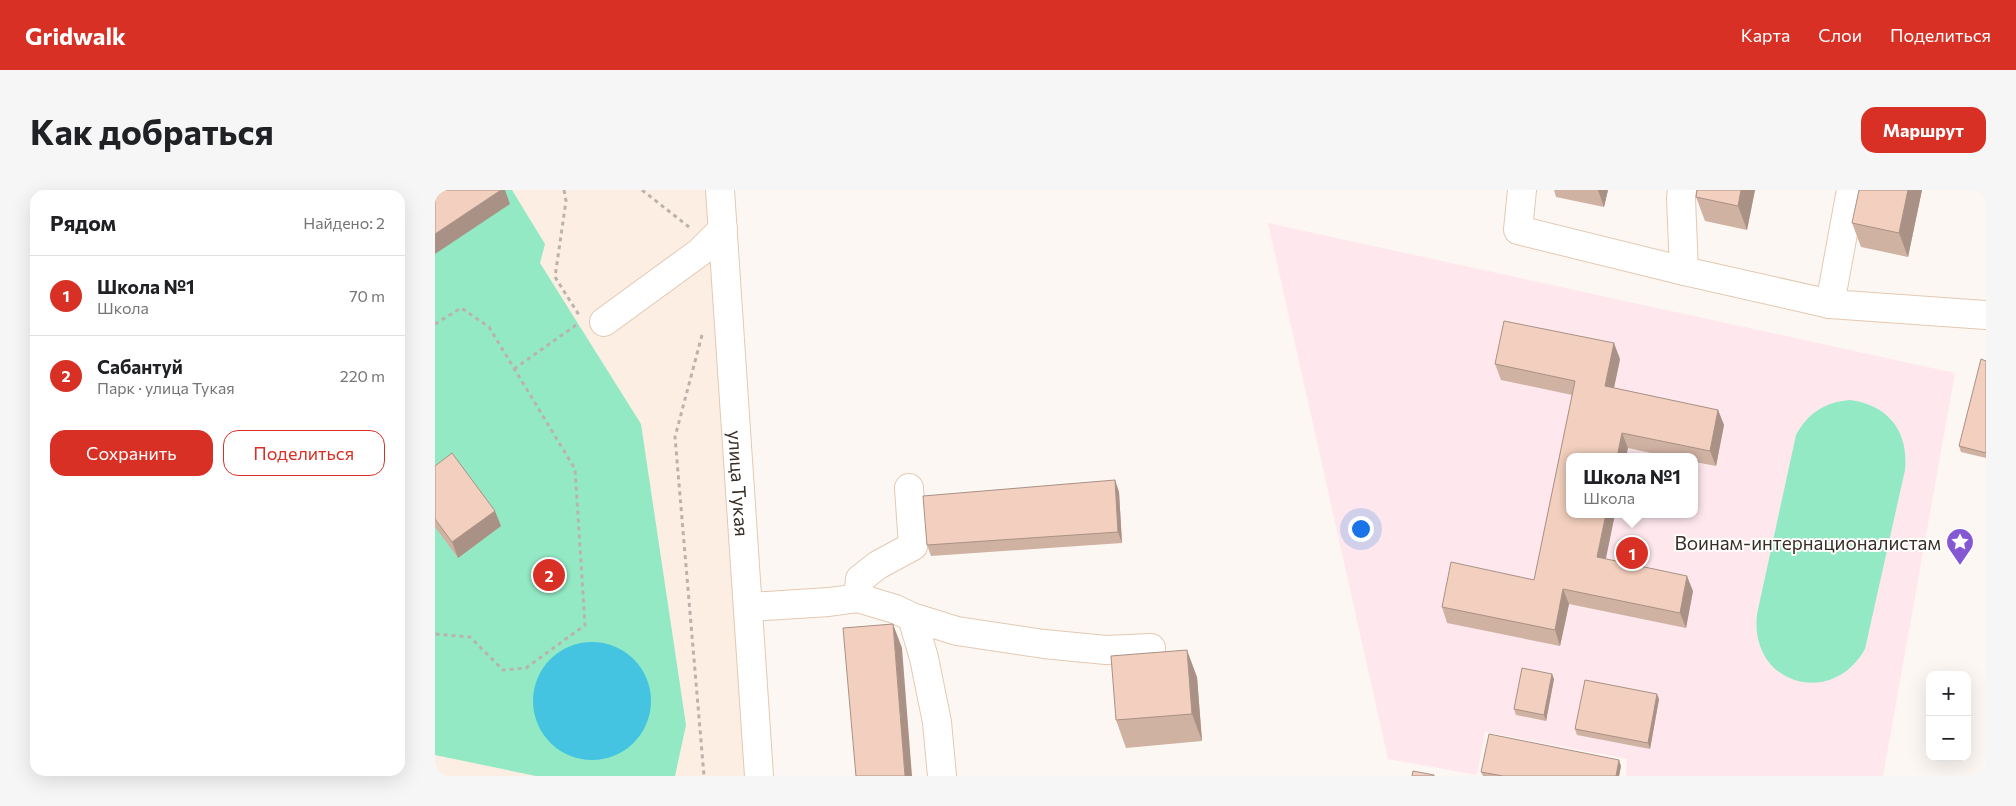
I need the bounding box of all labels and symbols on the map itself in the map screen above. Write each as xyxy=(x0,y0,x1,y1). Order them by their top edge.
street label: улица Тукая xyxy=(725,429,755,537)
your location xyxy=(1348,516,1374,542)
place icon: Воинам-интернационалистам xyxy=(1945,527,1975,566)
place label: Воинам-интернационалистам xyxy=(1674,531,1941,554)
pin: 1 xyxy=(1616,534,1648,572)
pin: 2 xyxy=(533,556,565,594)

